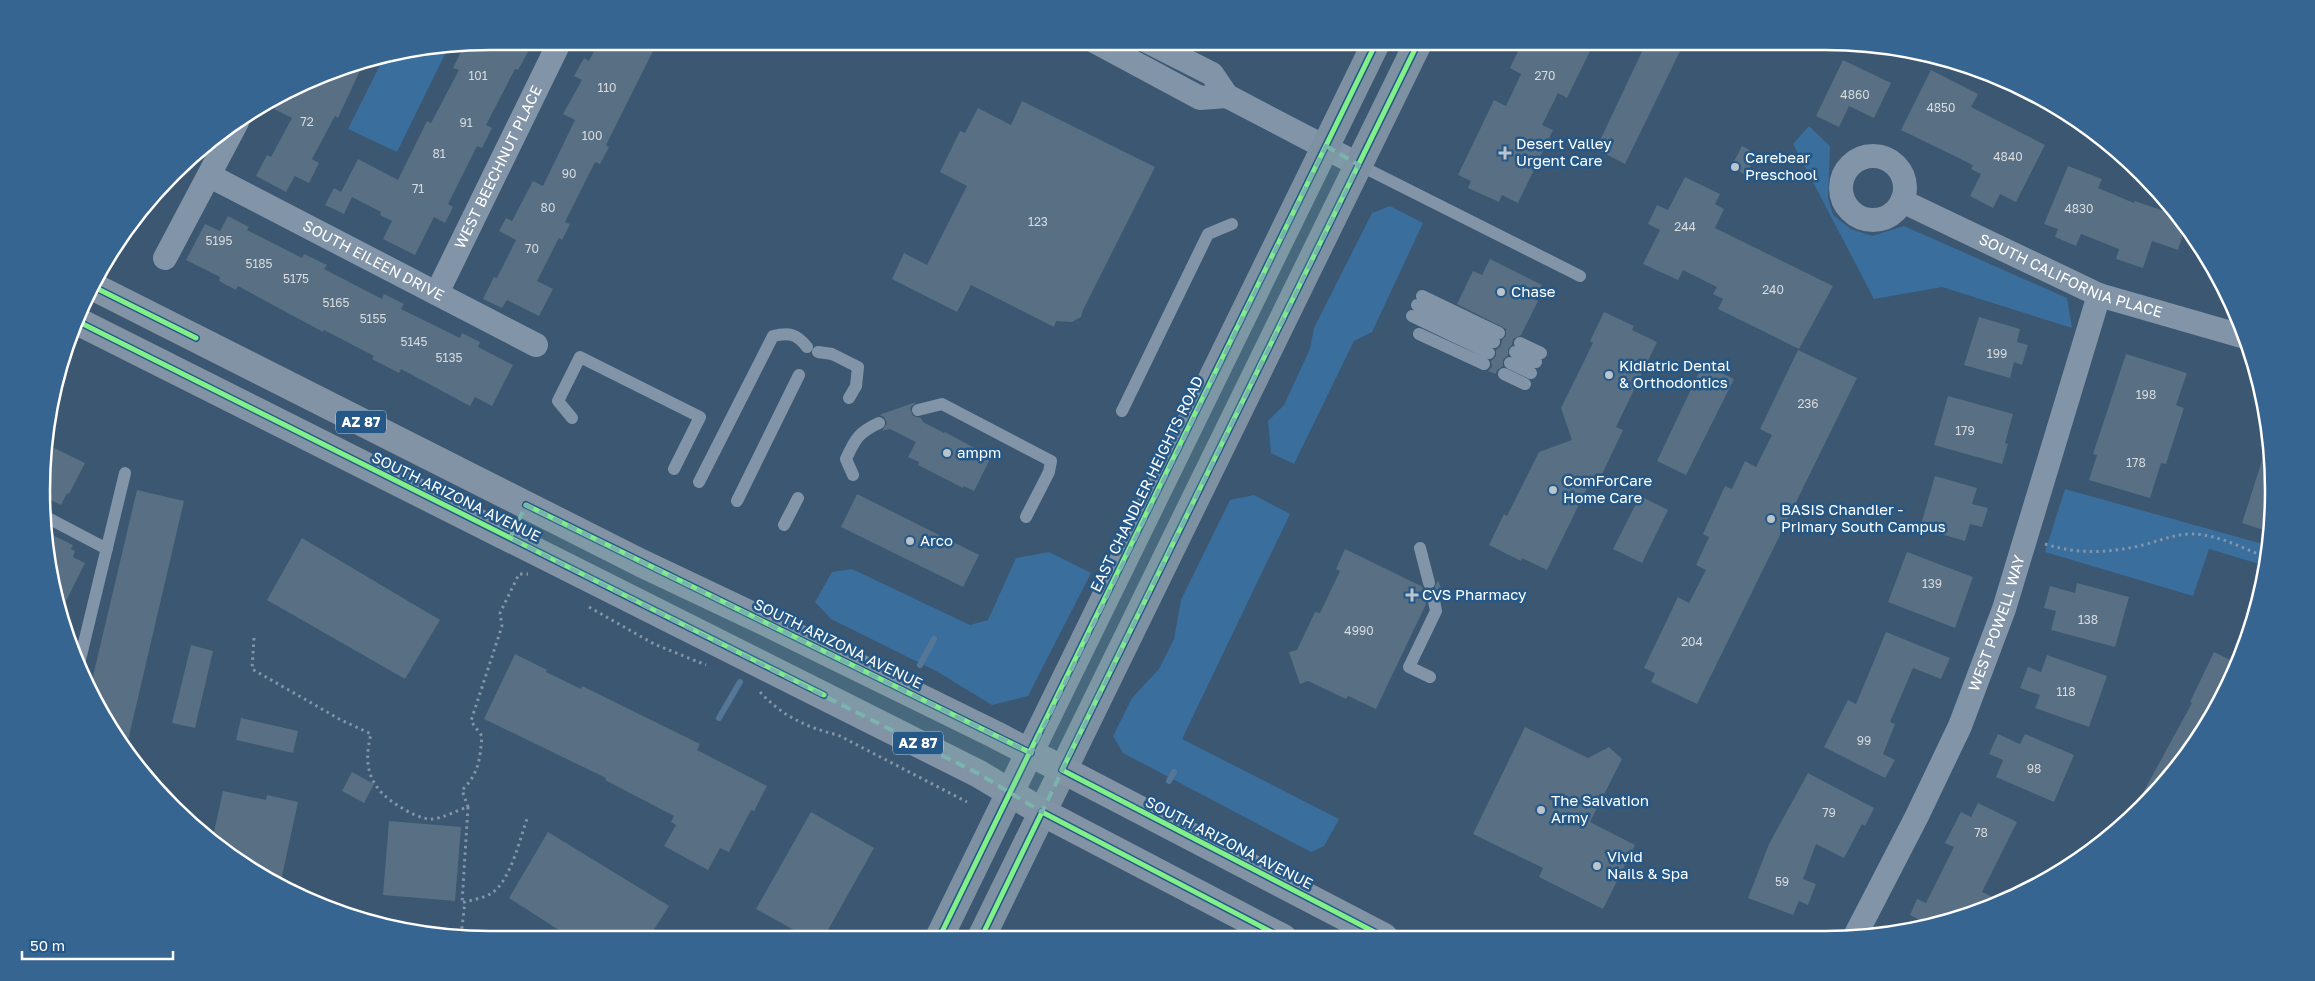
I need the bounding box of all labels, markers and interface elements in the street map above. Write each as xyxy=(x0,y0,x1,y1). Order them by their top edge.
house number: 101 xyxy=(468,68,488,83)
house number: 270 xyxy=(1535,68,1555,83)
house number: 110 xyxy=(597,80,617,95)
street label: WEST BEECHNUT PLACE xyxy=(450,82,545,251)
house number: 4860 xyxy=(1840,87,1870,102)
house number: 4850 xyxy=(1926,100,1956,115)
house number: 72 xyxy=(300,114,314,129)
house number: 91 xyxy=(459,115,473,130)
house number: 100 xyxy=(582,128,602,143)
place label: Desert Valley Urgent Care xyxy=(1516,134,1612,169)
house number: 81 xyxy=(432,146,446,161)
marker: Desert Valley Urgent Care xyxy=(1498,146,1512,160)
place label: Carebear Preschool xyxy=(1745,148,1818,183)
house number: 4840 xyxy=(1993,149,2023,164)
marker: Carebear Preschool xyxy=(1729,161,1741,173)
house number: 90 xyxy=(562,166,576,181)
house number: 71 xyxy=(412,181,424,196)
house number: 80 xyxy=(541,200,555,215)
house number: 4830 xyxy=(2064,201,2094,216)
house number: 123 xyxy=(1028,214,1048,229)
street label: SOUTH EILEEN DRIVE xyxy=(300,216,448,304)
house number: 244 xyxy=(1674,219,1696,234)
street label: SOUTH CALIFORNIA PLACE xyxy=(1976,229,2165,321)
house number: 5195 xyxy=(205,233,233,248)
house number: 70 xyxy=(525,241,539,256)
house number: 5185 xyxy=(245,256,273,271)
house number: 5175 xyxy=(283,271,309,286)
place label: Chase xyxy=(1511,282,1556,300)
house number: 240 xyxy=(1762,282,1784,297)
marker: Chase xyxy=(1495,286,1507,298)
house number: 5165 xyxy=(322,295,350,310)
house number: 5155 xyxy=(360,311,386,326)
house number: 5145 xyxy=(400,334,428,349)
house number: 199 xyxy=(1987,346,2007,361)
house number: 5135 xyxy=(436,350,462,365)
place label: Kidiatric Dental & Orthodontics xyxy=(1619,356,1730,391)
marker: Kidiatric Dental & Orthodontics xyxy=(1603,369,1615,381)
street label: EAST CHANDLER HEIGHTS ROAD xyxy=(1086,373,1206,594)
house number: 198 xyxy=(2136,387,2156,402)
house number: 236 xyxy=(1797,396,1819,411)
road number: AZ 87 xyxy=(336,411,386,434)
house number: 179 xyxy=(1955,423,1975,438)
place label: ampm xyxy=(957,443,1001,461)
street label: SOUTH ARIZONA AVENUE xyxy=(369,447,544,545)
marker: ampm xyxy=(941,447,953,459)
house number: 178 xyxy=(2126,455,2146,470)
place label: ComForCare Home Care xyxy=(1563,471,1652,506)
marker: ComForCare Home Care xyxy=(1547,484,1559,496)
place label: BASIS Chandler - Primary South Campus xyxy=(1781,500,1946,535)
marker: BASIS Chandler - Primary South Campus xyxy=(1765,513,1777,525)
place label: Arco xyxy=(920,531,953,549)
marker: Arco xyxy=(904,535,916,547)
street label: WEST POWELL WAY xyxy=(1964,552,2028,694)
house number: 139 xyxy=(1922,576,1942,591)
place label: CVS Pharmacy xyxy=(1422,585,1527,603)
marker: CVS Pharmacy xyxy=(1406,589,1418,601)
street label: SOUTH ARIZONA AVENUE xyxy=(751,594,926,692)
house number: 138 xyxy=(2078,612,2098,627)
house number: 4990 xyxy=(1344,623,1374,638)
house number: 204 xyxy=(1681,634,1703,649)
house number: 118 xyxy=(2057,684,2075,699)
road number: AZ 87 xyxy=(893,731,943,754)
house number: 99 xyxy=(1857,733,1871,748)
house number: 98 xyxy=(2027,761,2041,776)
place label: The Salvation Army xyxy=(1551,791,1649,826)
street label: SOUTH ARIZONA AVENUE xyxy=(1143,792,1316,892)
marker: The Salvation Army xyxy=(1535,804,1547,816)
house number: 79 xyxy=(1822,805,1836,820)
house number: 78 xyxy=(1974,825,1988,840)
place label: Vivid Nails & Spa xyxy=(1607,847,1689,882)
marker: Vivid Nails & Spa xyxy=(1591,860,1603,872)
house number: 59 xyxy=(1775,874,1789,889)
scale bar xyxy=(22,928,174,960)
text: 50 m xyxy=(30,936,65,954)

